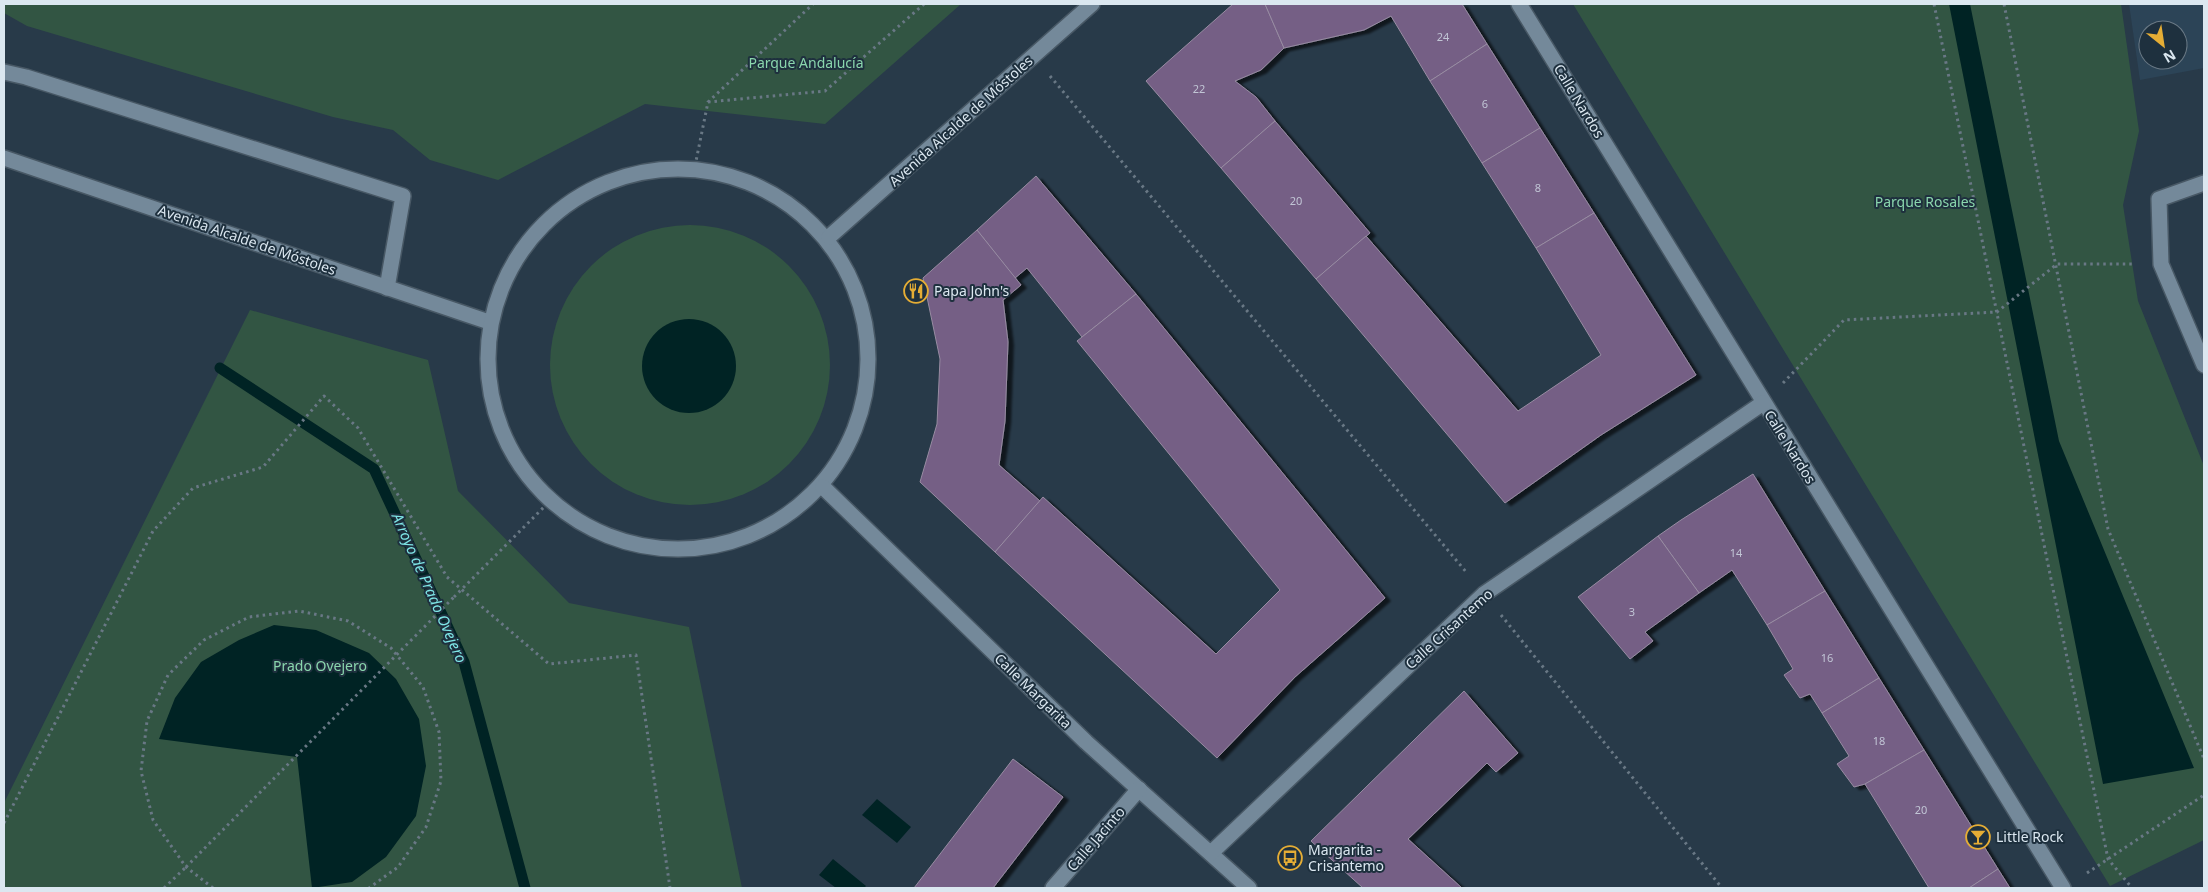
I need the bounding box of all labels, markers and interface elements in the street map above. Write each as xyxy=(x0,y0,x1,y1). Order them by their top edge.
north arrow xyxy=(2138,20,2188,70)
house number: 24 xyxy=(1437,29,1450,44)
text: N xyxy=(2160,46,2179,68)
street label: Avenida Alcalde de Móstoles xyxy=(885,51,1037,190)
park label: Parque Andalucía xyxy=(748,53,864,72)
street label: Calle Nardos xyxy=(1550,60,1609,142)
house number: 22 xyxy=(1193,81,1205,96)
house number: 6 xyxy=(1482,96,1488,111)
house number: 8 xyxy=(1535,180,1541,195)
park label: Parque Rosales xyxy=(1875,192,1976,211)
house number: 20 xyxy=(1290,193,1302,208)
street label: Avenida Alcalde de Móstoles xyxy=(156,200,339,279)
restaurant icon: Papa John's xyxy=(903,278,929,304)
place label: Papa John's xyxy=(934,281,1010,300)
street label: Calle Nardos xyxy=(1760,406,1821,487)
water label: Arroyo de Prado Ovejero xyxy=(387,509,472,666)
house number: 14 xyxy=(1730,545,1743,560)
street label: Calle Crisantemo xyxy=(1401,584,1496,673)
house number: 3 xyxy=(1629,604,1635,619)
street label: Calle Margarita xyxy=(991,649,1076,732)
house number: 16 xyxy=(1821,650,1833,665)
park label: Prado Ovejero xyxy=(273,656,367,675)
house number: 18 xyxy=(1873,733,1885,748)
street label: Calle Jacinto xyxy=(1062,802,1129,875)
house number: 20 xyxy=(1915,802,1927,817)
bar icon: Little Rock xyxy=(1965,824,1991,850)
place label: Little Rock xyxy=(1996,827,2064,846)
place label: Margarita - Crisantemo xyxy=(1308,840,1384,875)
bus stop icon: Margarita - Crisantemo xyxy=(1277,845,1303,871)

